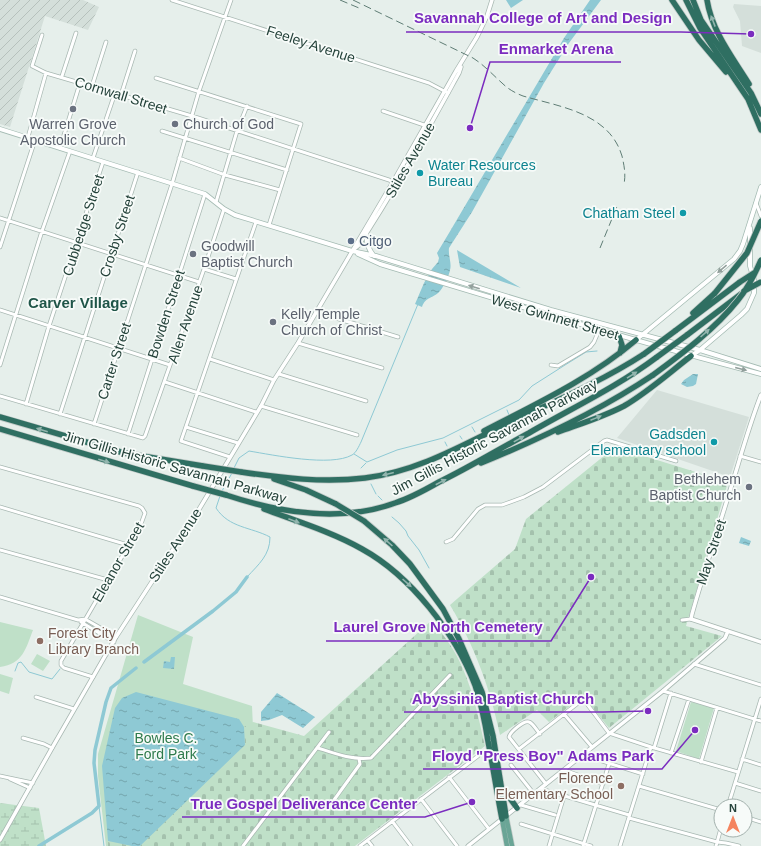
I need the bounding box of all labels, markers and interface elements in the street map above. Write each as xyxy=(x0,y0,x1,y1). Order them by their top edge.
callout: Savannah College of Art and Design xyxy=(406,5,681,32)
text: Savannah College of Art and Design xyxy=(414,9,672,26)
one-way arrow xyxy=(710,15,716,27)
street label: Feeley Avenue xyxy=(265,22,358,66)
callout: Enmarket Arena xyxy=(490,35,621,62)
text: Enmarket Arena xyxy=(499,40,614,57)
street label: Cornwall Street xyxy=(73,73,169,117)
marker: Warren Grove Apostolic Church xyxy=(68,104,78,114)
place label: Warren Grove Apostolic Church xyxy=(20,116,126,148)
place label: Church of God xyxy=(183,116,274,132)
marker: Church of God xyxy=(170,119,180,129)
street label: Stiles Avenue xyxy=(382,119,438,201)
place label: Water Resources Bureau xyxy=(428,157,536,189)
marker: Water Resources Bureau xyxy=(415,168,425,178)
street label: Cubbedge Street xyxy=(59,172,107,278)
street label: Crosby Street xyxy=(96,193,138,279)
place label: Chatham Steel xyxy=(582,205,675,221)
marker: Chatham Steel xyxy=(678,208,688,218)
place label: Citgo xyxy=(359,233,392,249)
marker: Citgo xyxy=(346,236,356,246)
place label: Goodwill Baptist Church xyxy=(201,238,293,270)
marker: Goodwill Baptist Church xyxy=(188,249,198,259)
one-way arrow xyxy=(717,264,728,273)
street label: Bowden Street xyxy=(144,268,188,360)
street label: Allen Avenue xyxy=(164,283,206,365)
one-way arrow xyxy=(468,284,480,290)
street label: West Gwinnett Street xyxy=(489,291,621,343)
district label: Carver Village xyxy=(28,294,128,311)
place label: Kelly Temple Church of Christ xyxy=(281,306,382,338)
marker: Kelly Temple Church of Christ xyxy=(268,317,278,327)
street label: Carter Street xyxy=(94,320,134,402)
one-way arrow xyxy=(700,329,710,338)
one-way arrow xyxy=(735,366,747,372)
one-way arrow xyxy=(627,371,637,379)
street label: Jim Gillis Historic Savannah Parkway xyxy=(388,376,600,498)
one-way arrow xyxy=(591,415,603,421)
place label: Gadsden Elementary school xyxy=(591,426,706,458)
one-way arrow xyxy=(36,427,48,433)
street label: Jim Gillis Historic Savannah Parkway xyxy=(62,427,288,507)
one-way arrow xyxy=(513,435,525,442)
marker: Gadsden Elementary school xyxy=(709,437,719,447)
one-way arrow xyxy=(99,458,111,464)
one-way arrow xyxy=(382,471,395,477)
place label: Bethlehem Baptist Church xyxy=(649,471,741,503)
one-way arrow xyxy=(435,478,447,485)
marker: Bethlehem Baptist Church xyxy=(744,482,754,492)
street label: Stiles Avenue xyxy=(145,505,205,585)
street label: May Street xyxy=(693,517,729,587)
one-way arrow xyxy=(289,518,301,524)
street label: Eleanor Street xyxy=(89,519,147,605)
one-way arrow xyxy=(383,537,393,547)
one-way arrow xyxy=(402,579,412,588)
callout: Laurel Grove North Cemetery xyxy=(326,614,551,641)
text: Laurel Grove North Cemetery xyxy=(333,618,543,635)
place label: Forest City Library Branch xyxy=(48,625,139,657)
marker: Forest City Library Branch xyxy=(35,636,45,646)
callout: Abyssinia Baptist Church xyxy=(404,685,603,712)
text: Abyssinia Baptist Church xyxy=(412,690,594,707)
park label: Bowles C. Ford Park xyxy=(134,730,198,762)
callout: Floyd "Press Boy" Adams Park xyxy=(423,742,662,769)
text: Floyd "Press Boy" Adams Park xyxy=(432,747,655,764)
place label: Florence Elementary School xyxy=(495,770,613,802)
marker: Florence Elementary School xyxy=(616,781,626,791)
callout: True Gospel Deliverance Center xyxy=(182,790,425,817)
text: True Gospel Deliverance Center xyxy=(191,795,418,812)
north arrow xyxy=(713,798,753,838)
text: N xyxy=(729,802,737,814)

